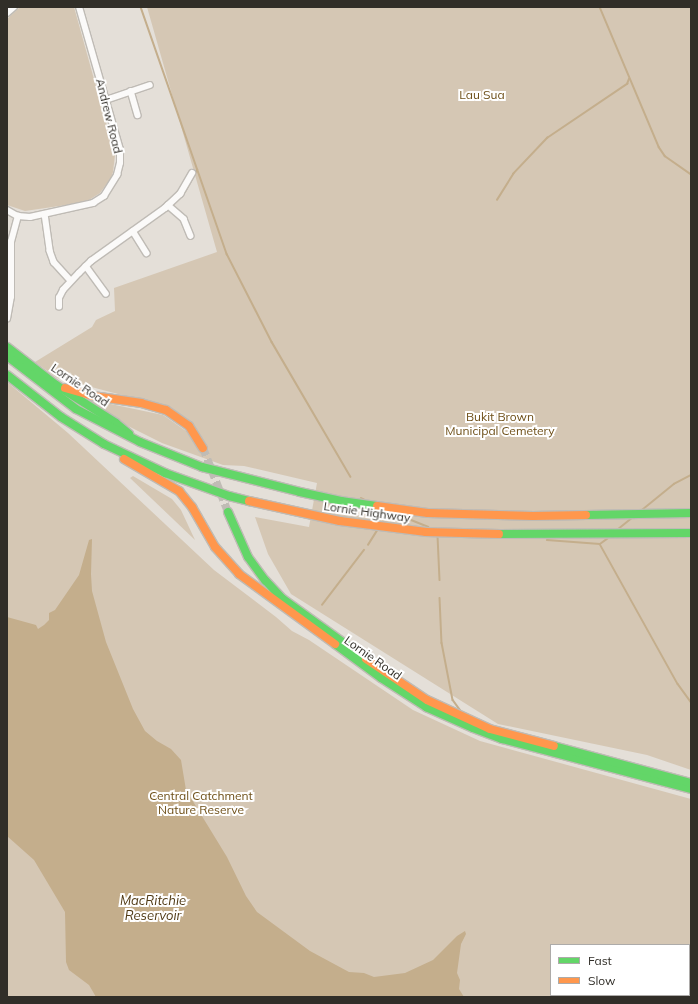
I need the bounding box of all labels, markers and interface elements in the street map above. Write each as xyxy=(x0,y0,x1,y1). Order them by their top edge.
street label: Andrew Road xyxy=(93,77,125,155)
park label: Lau Sua xyxy=(459,88,505,102)
street label: Lornie Road xyxy=(48,360,112,410)
park label: Bukit Brown Municipal Cemetery xyxy=(445,410,555,438)
street label: Lornie Highway xyxy=(323,499,411,525)
street label: Lornie Road xyxy=(342,633,404,683)
park label: Central Catchment Nature Reserve xyxy=(149,789,253,817)
water label: MacRitchie Reservoir xyxy=(120,893,186,924)
legend xyxy=(550,944,690,996)
text: Fast xyxy=(588,953,612,968)
text: Slow xyxy=(588,973,616,988)

